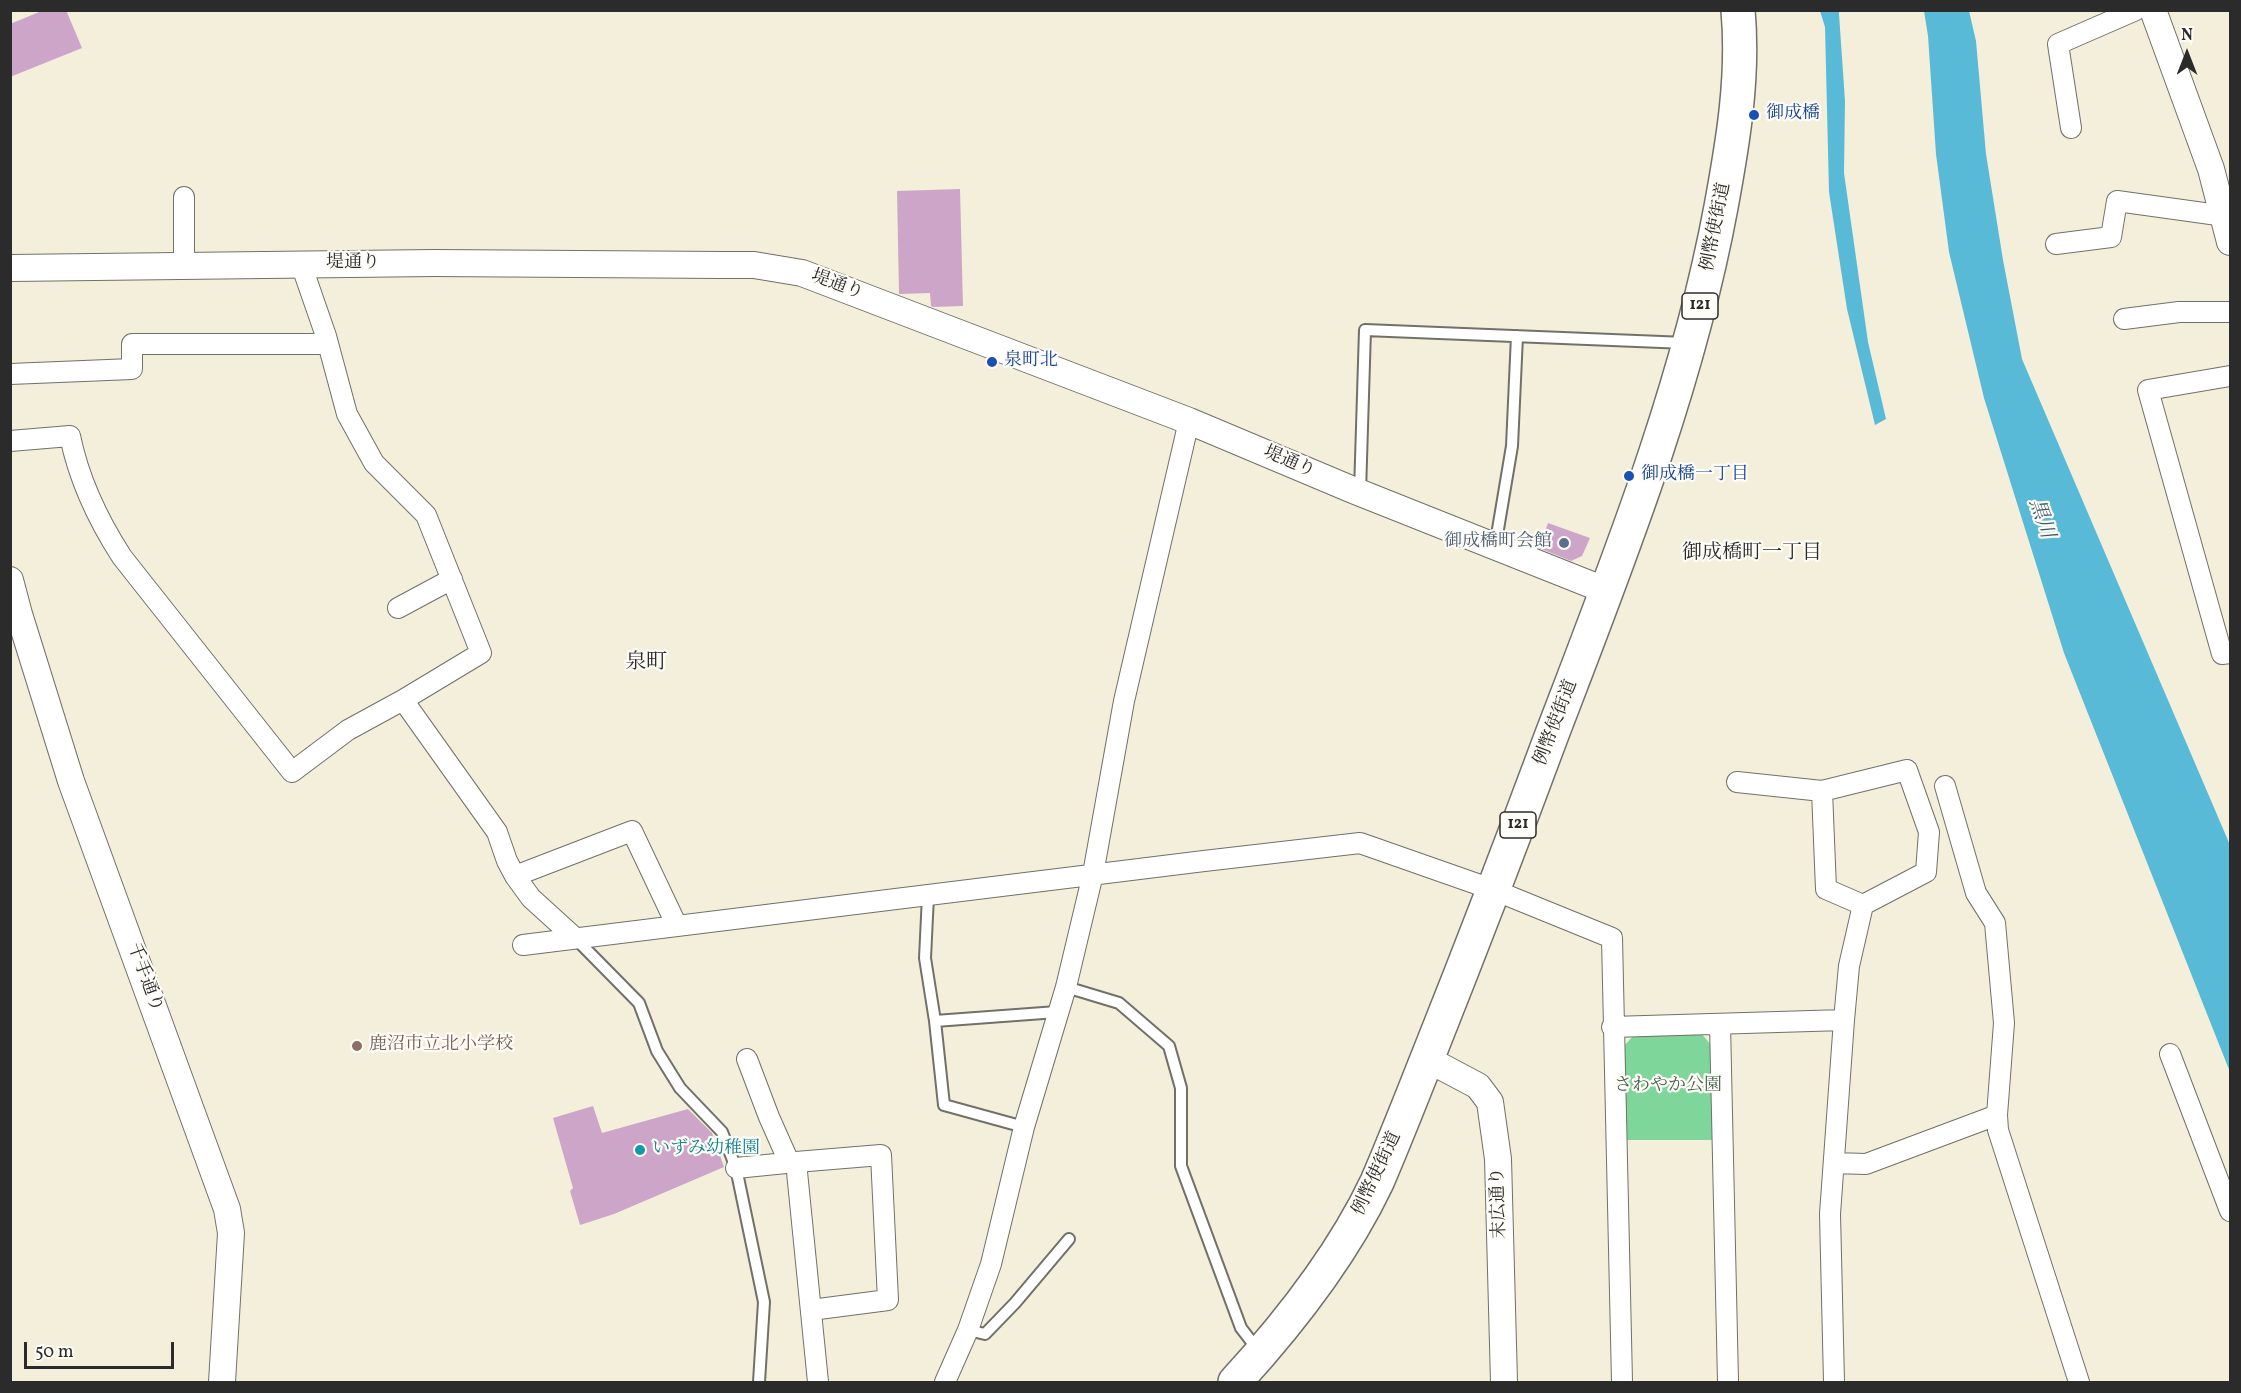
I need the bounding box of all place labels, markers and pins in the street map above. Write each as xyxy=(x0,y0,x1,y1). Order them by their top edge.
place label: 御成橋 xyxy=(1766,104,1820,126)
marker: 御成橋 xyxy=(1747,108,1761,122)
place label: 泉町北 xyxy=(1004,351,1058,373)
marker: 泉町北 xyxy=(985,355,999,369)
place label: 御成橋一丁目 xyxy=(1641,465,1749,487)
marker: 御成橋一丁目 xyxy=(1622,469,1636,483)
place label: 御成橋町会館 xyxy=(1444,532,1552,554)
marker: 御成橋町会館 xyxy=(1557,536,1571,550)
place label: 鹿沼市立北小学校 xyxy=(369,1035,513,1057)
marker: 鹿沼市立北小学校 xyxy=(350,1039,364,1053)
place label: いずみ幼稚園 xyxy=(652,1139,760,1161)
marker: いずみ幼稚園 xyxy=(633,1143,647,1157)

